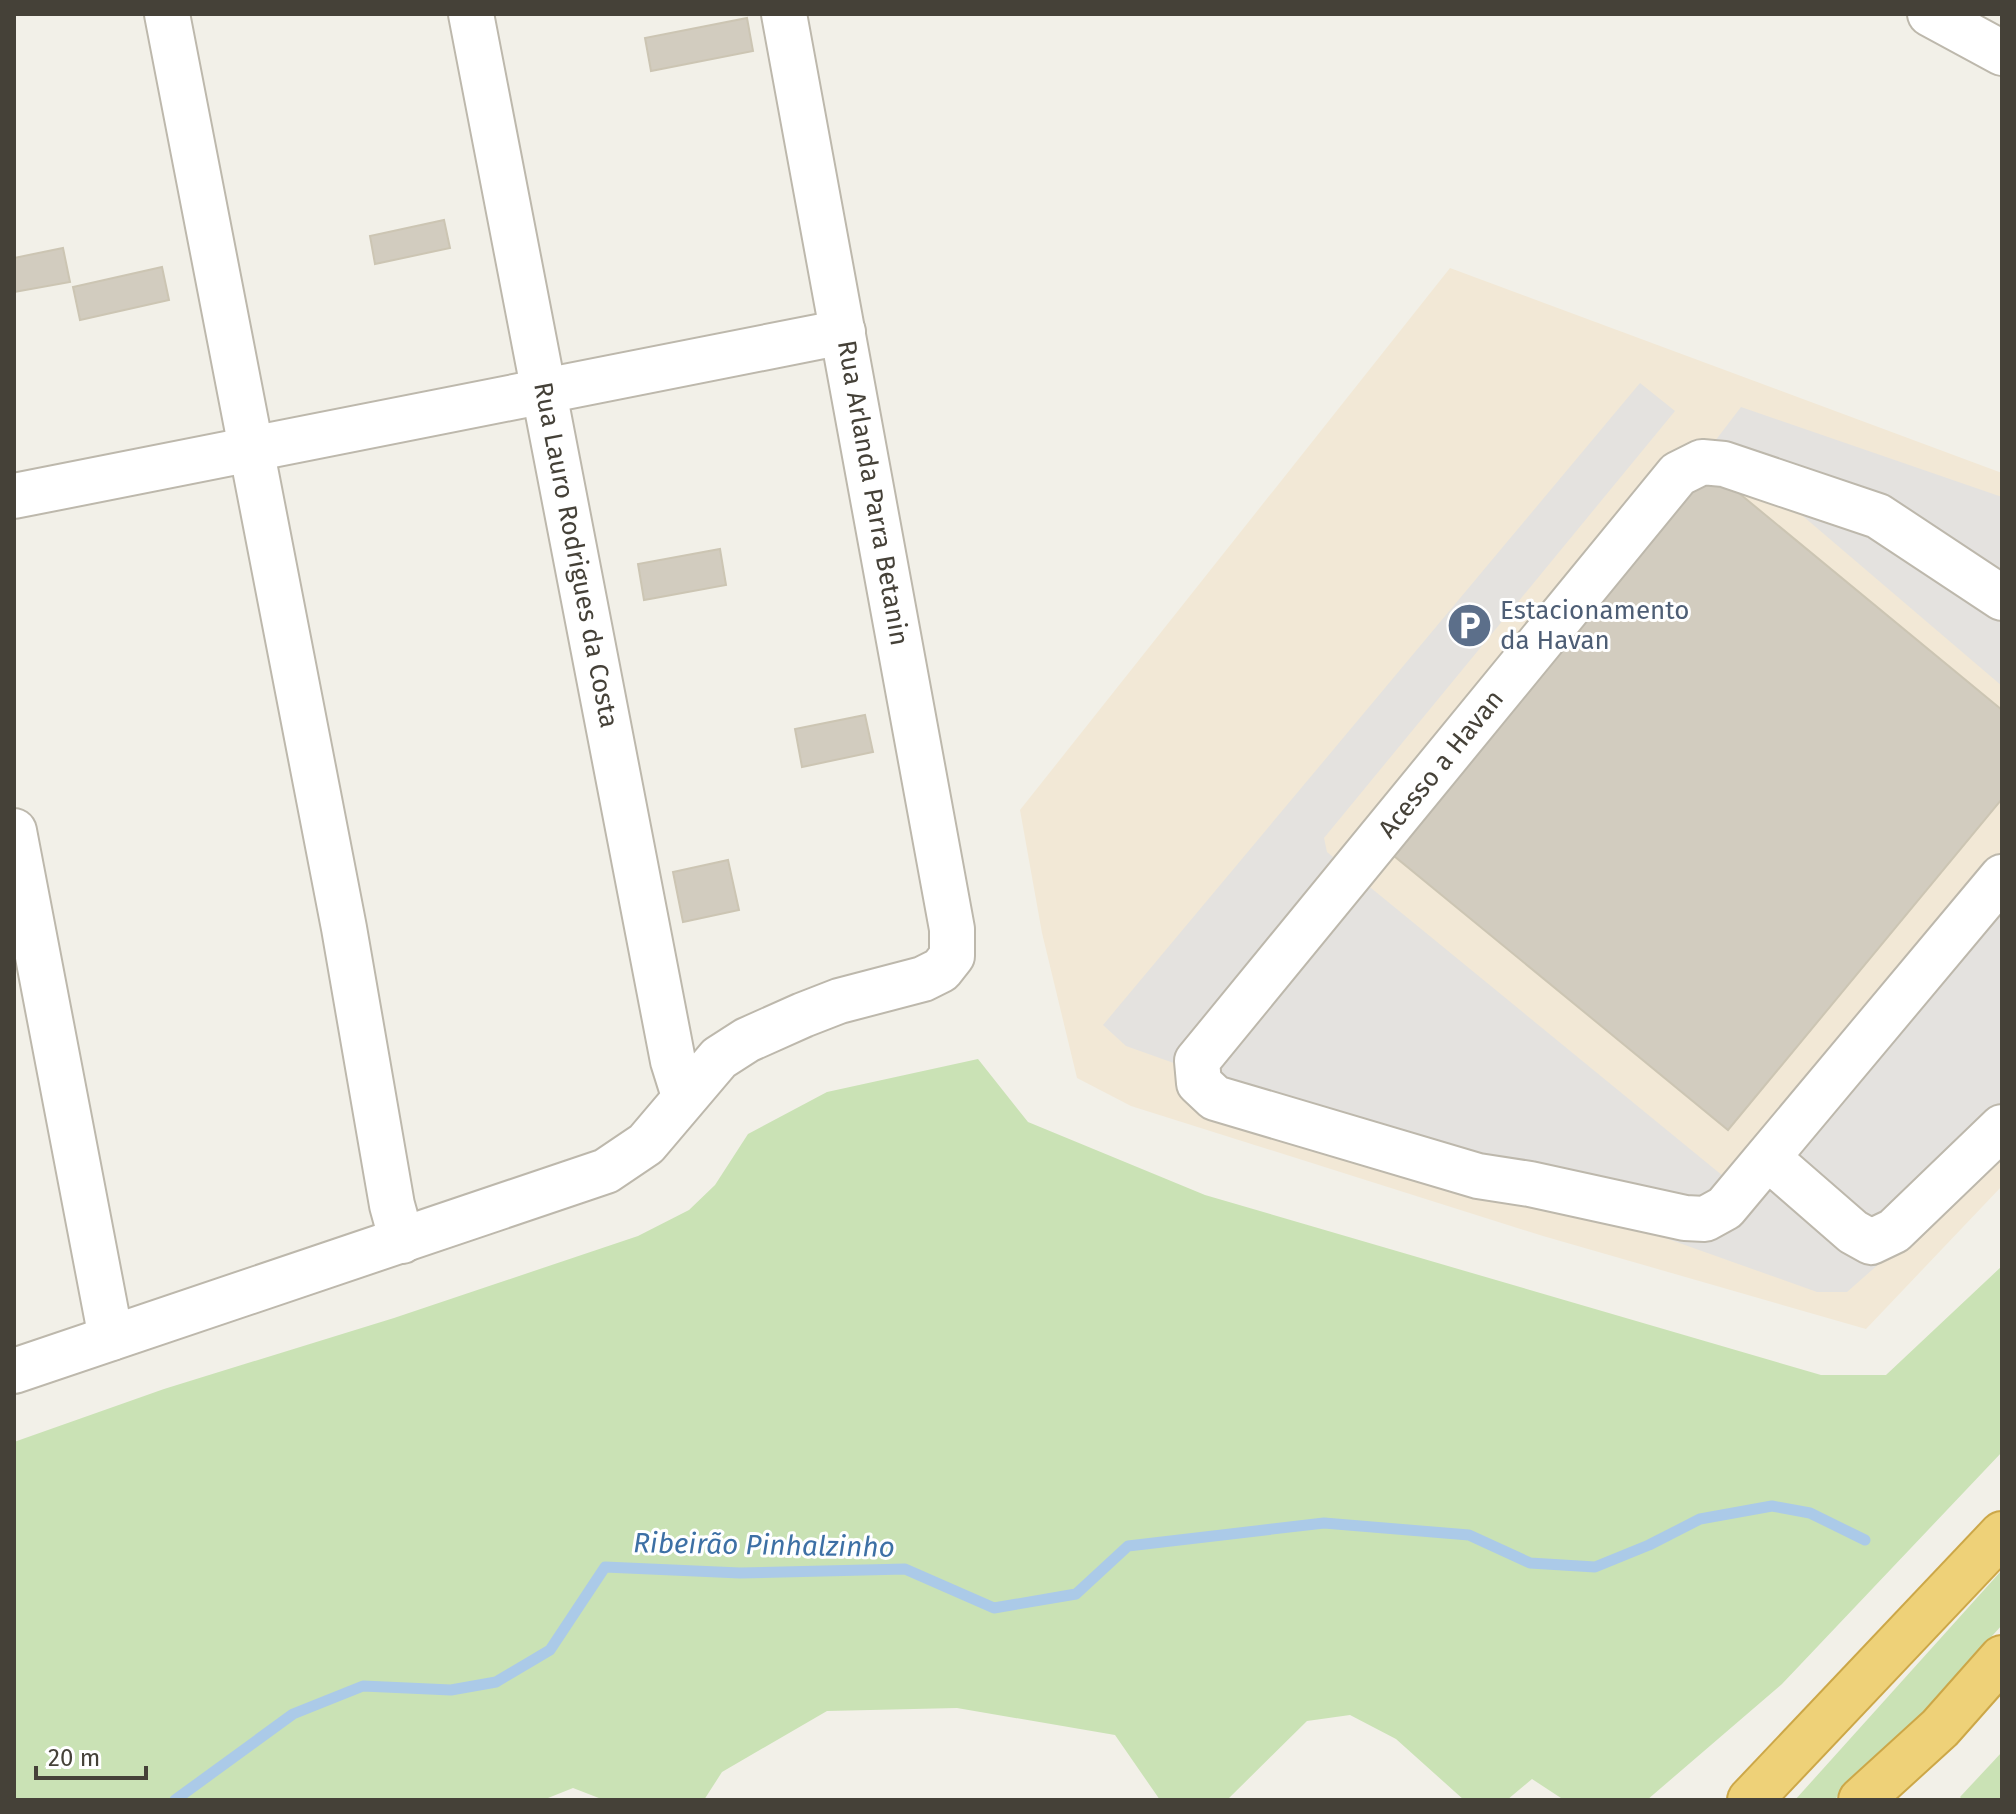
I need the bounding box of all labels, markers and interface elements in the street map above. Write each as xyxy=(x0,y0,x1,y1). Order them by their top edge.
street label: Rua Arlanda Parra Betanin xyxy=(831,338,915,648)
street label: Rua Lauro Rodrigues da Costa xyxy=(527,380,625,730)
place label: Estacionamento da Havan xyxy=(1500,595,1689,656)
parking icon: Estacionamento da Havan xyxy=(1445,601,1493,649)
street label: Acesso a Havan xyxy=(1372,684,1510,844)
water label: Ribeirão Pinhalzinho xyxy=(633,1526,895,1564)
scale bar xyxy=(36,1730,146,1780)
text: 20 m xyxy=(48,1744,100,1772)

